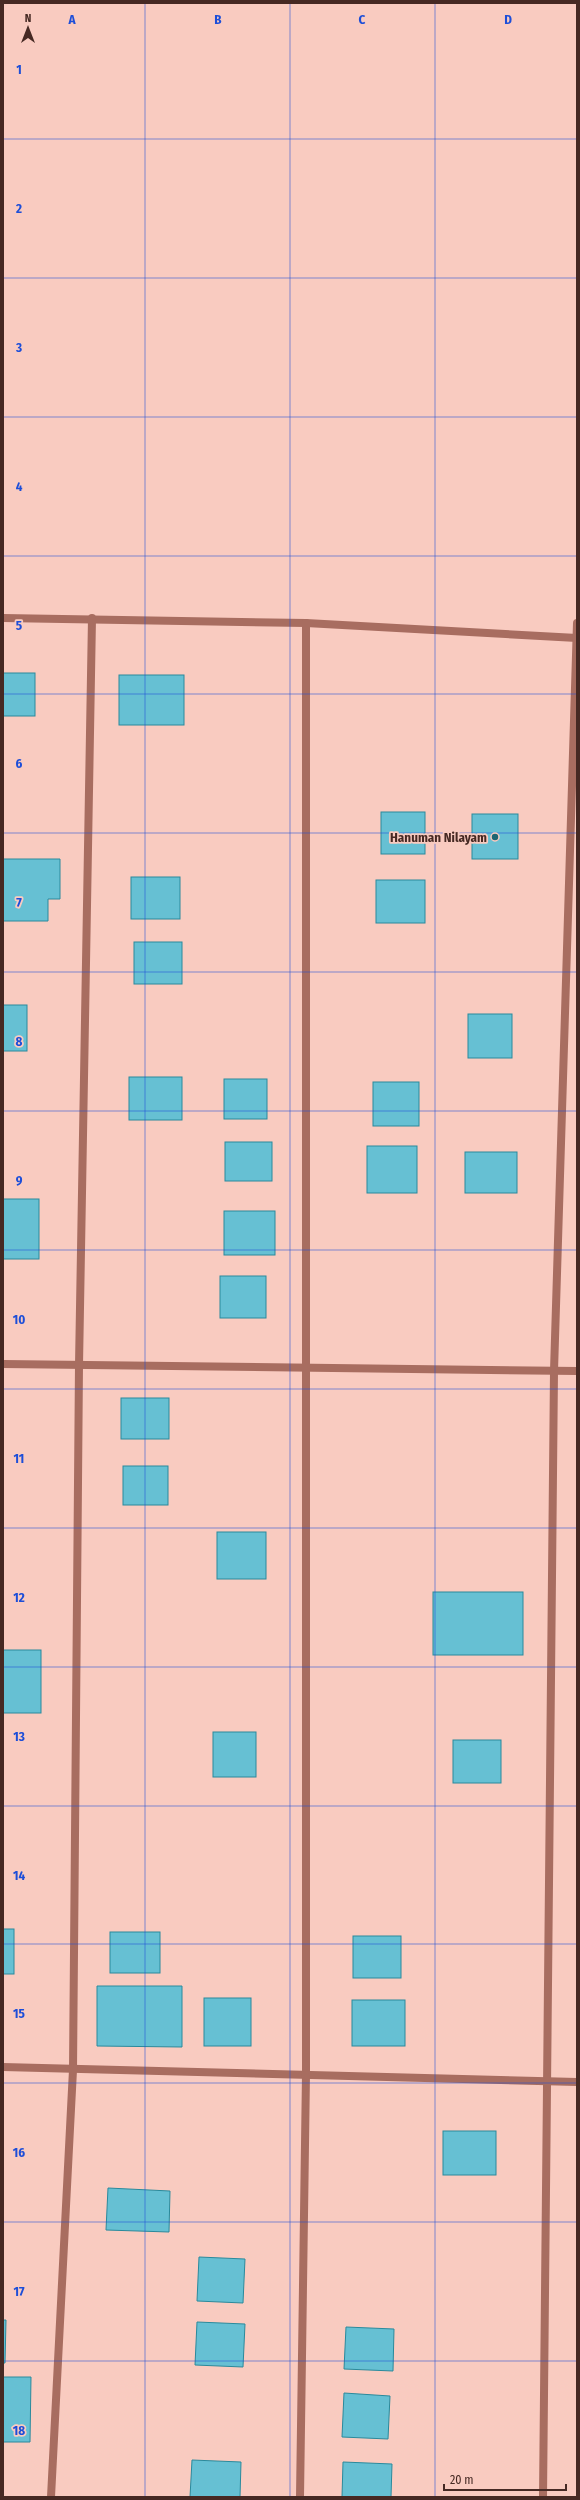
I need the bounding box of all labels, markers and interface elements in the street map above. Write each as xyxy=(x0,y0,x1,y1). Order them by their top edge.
north arrow xyxy=(8,8,48,48)
text: N xyxy=(25,12,31,25)
text: A xyxy=(67,12,76,27)
text: B xyxy=(214,12,222,27)
text: C xyxy=(359,12,366,27)
text: D xyxy=(504,12,512,27)
text: 1 xyxy=(16,62,22,77)
text: 2 xyxy=(15,201,22,216)
text: 3 xyxy=(15,340,22,355)
text: 4 xyxy=(16,479,23,494)
text: 5 xyxy=(16,618,22,633)
text: 6 xyxy=(16,756,23,771)
place label: Hanuman Nilayam xyxy=(390,830,487,845)
marker: Hanuman Nilayam xyxy=(490,832,500,842)
text: 7 xyxy=(16,895,22,910)
text: 8 xyxy=(16,1034,23,1049)
text: 9 xyxy=(16,1173,23,1188)
text: 10 xyxy=(13,1312,25,1327)
text: 11 xyxy=(14,1451,24,1466)
text: 12 xyxy=(13,1590,25,1605)
text: 13 xyxy=(13,1729,25,1744)
text: 14 xyxy=(13,1868,25,1883)
text: 15 xyxy=(13,2006,25,2021)
text: 16 xyxy=(13,2145,25,2160)
text: 17 xyxy=(13,2284,25,2299)
text: 18 xyxy=(13,2423,25,2438)
scale bar xyxy=(444,2466,566,2492)
text: 20 m xyxy=(450,2473,474,2487)

